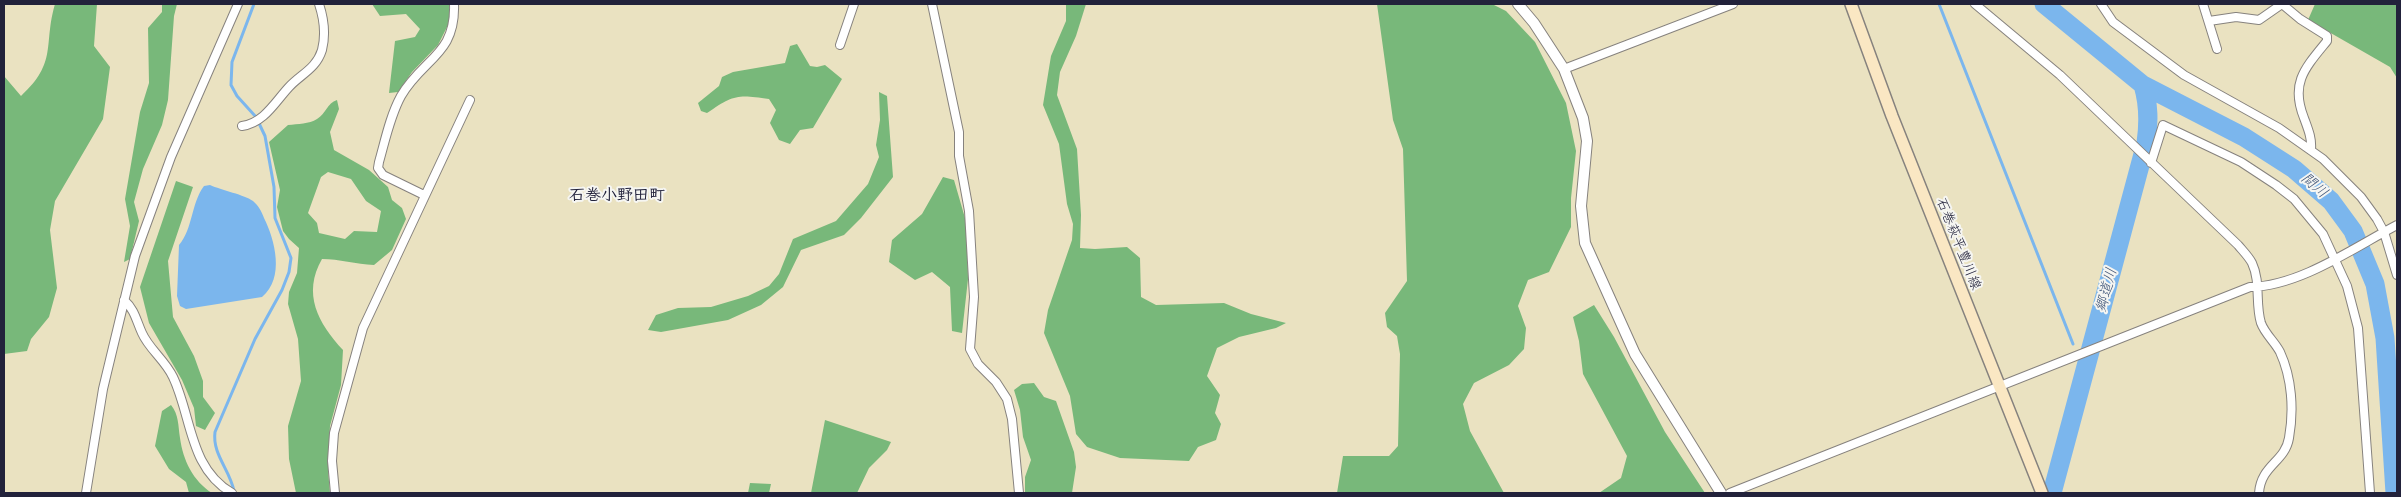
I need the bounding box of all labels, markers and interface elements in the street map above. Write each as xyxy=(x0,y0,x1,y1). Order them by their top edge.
water label: 間川 xyxy=(2297,169,2331,203)
district label: 石巻小野田町 xyxy=(569,186,665,206)
street label: 石巻萩平豊川線 xyxy=(1932,195,1984,293)
water label: 郷道川 xyxy=(2092,266,2122,314)

